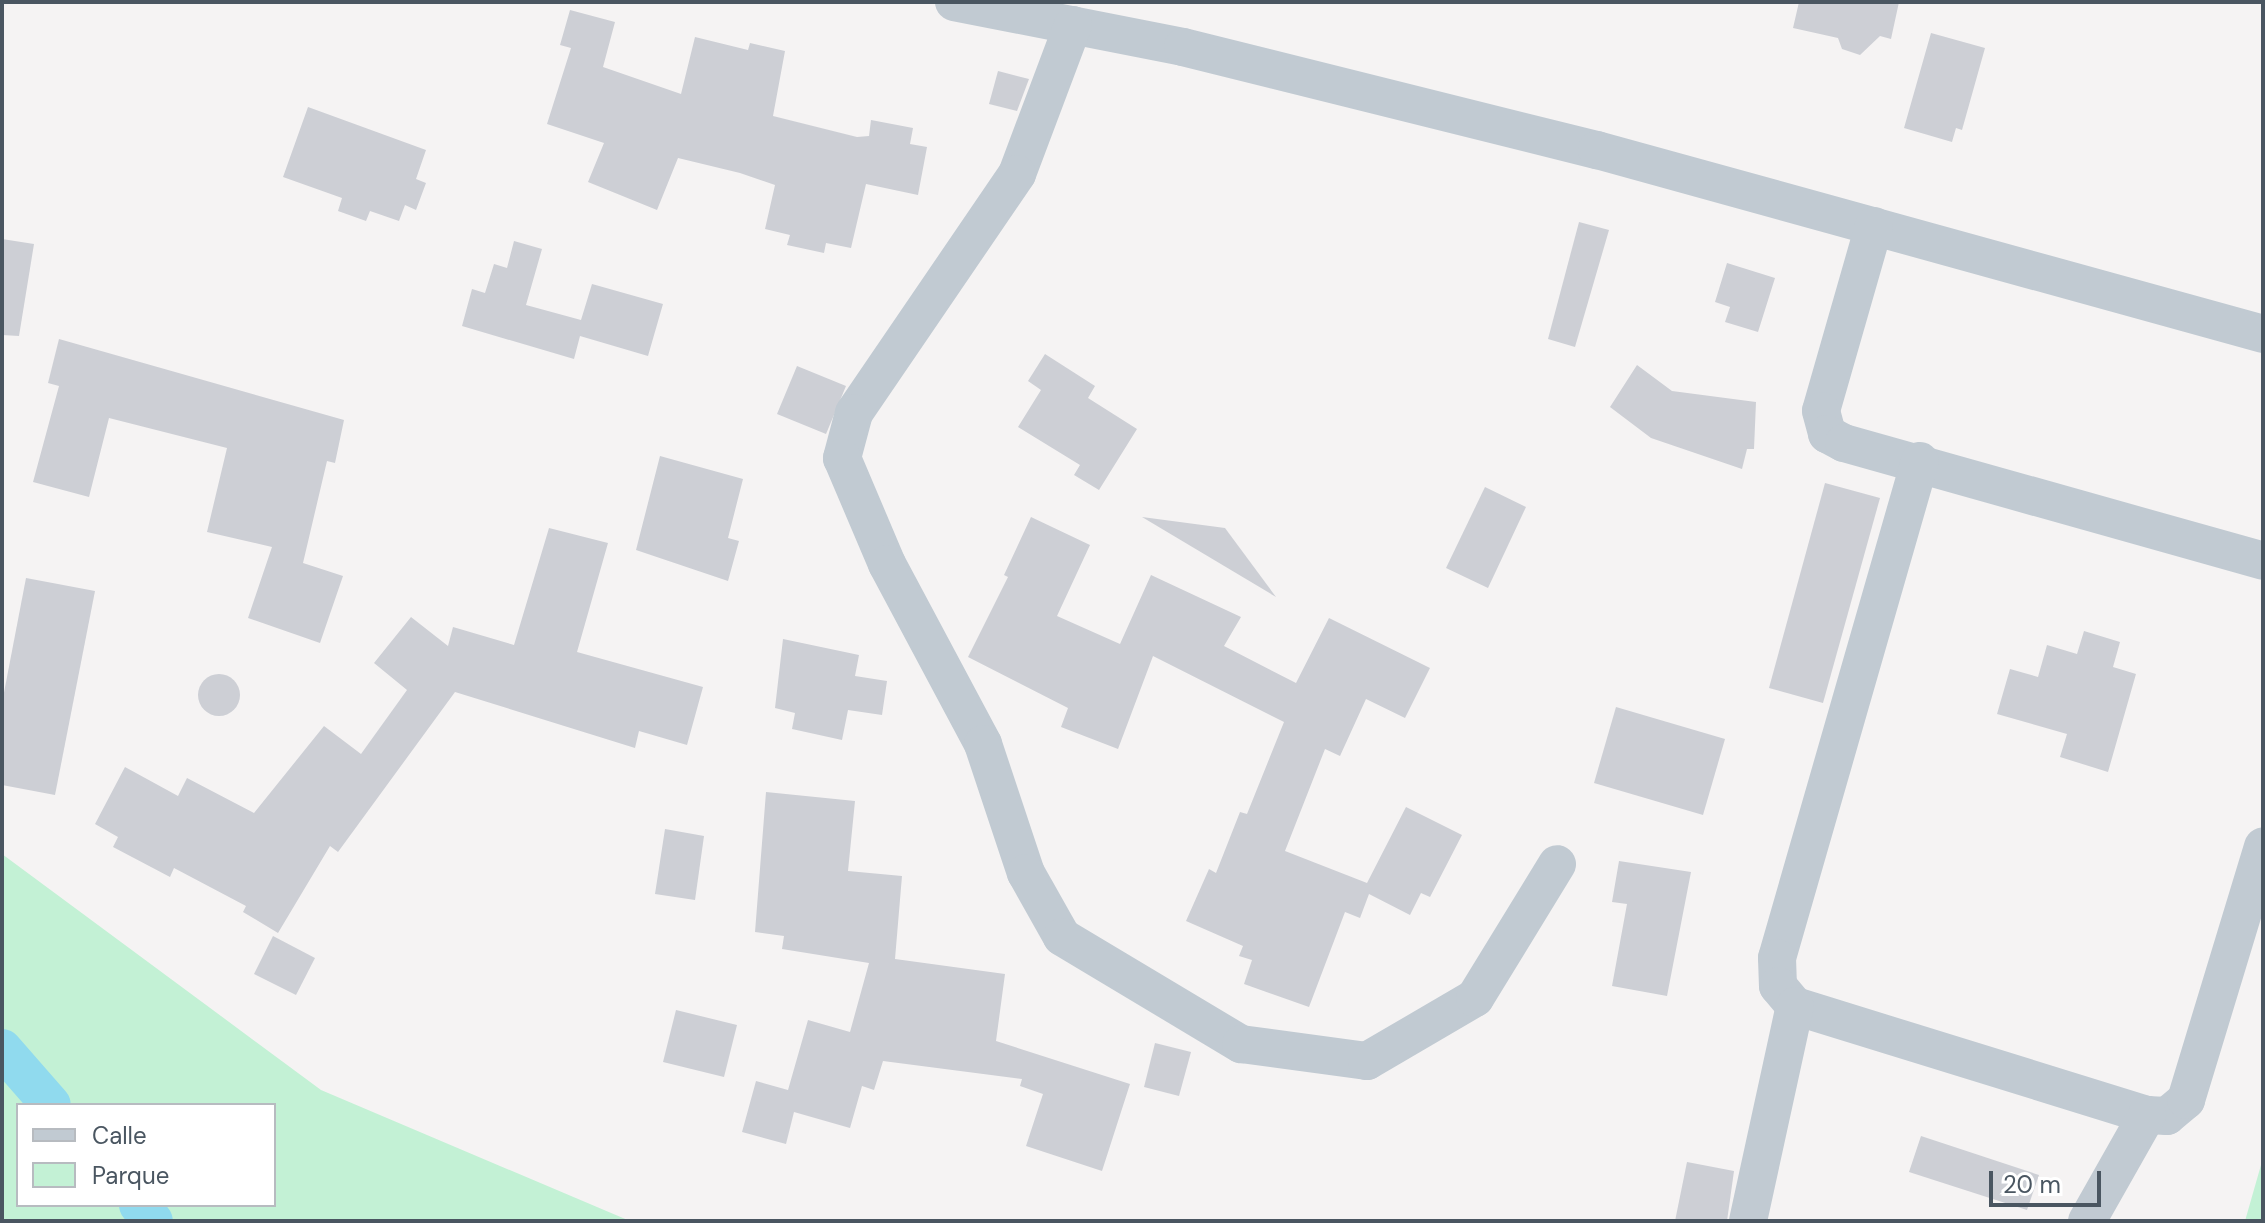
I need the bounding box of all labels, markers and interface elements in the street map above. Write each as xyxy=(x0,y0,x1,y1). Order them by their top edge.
legend xyxy=(16,1103,276,1207)
text: Calle xyxy=(92,1120,147,1151)
scale bar xyxy=(1993,1155,2105,1205)
text: Parque xyxy=(92,1160,169,1191)
text: 20 m xyxy=(2003,1169,2061,1200)

